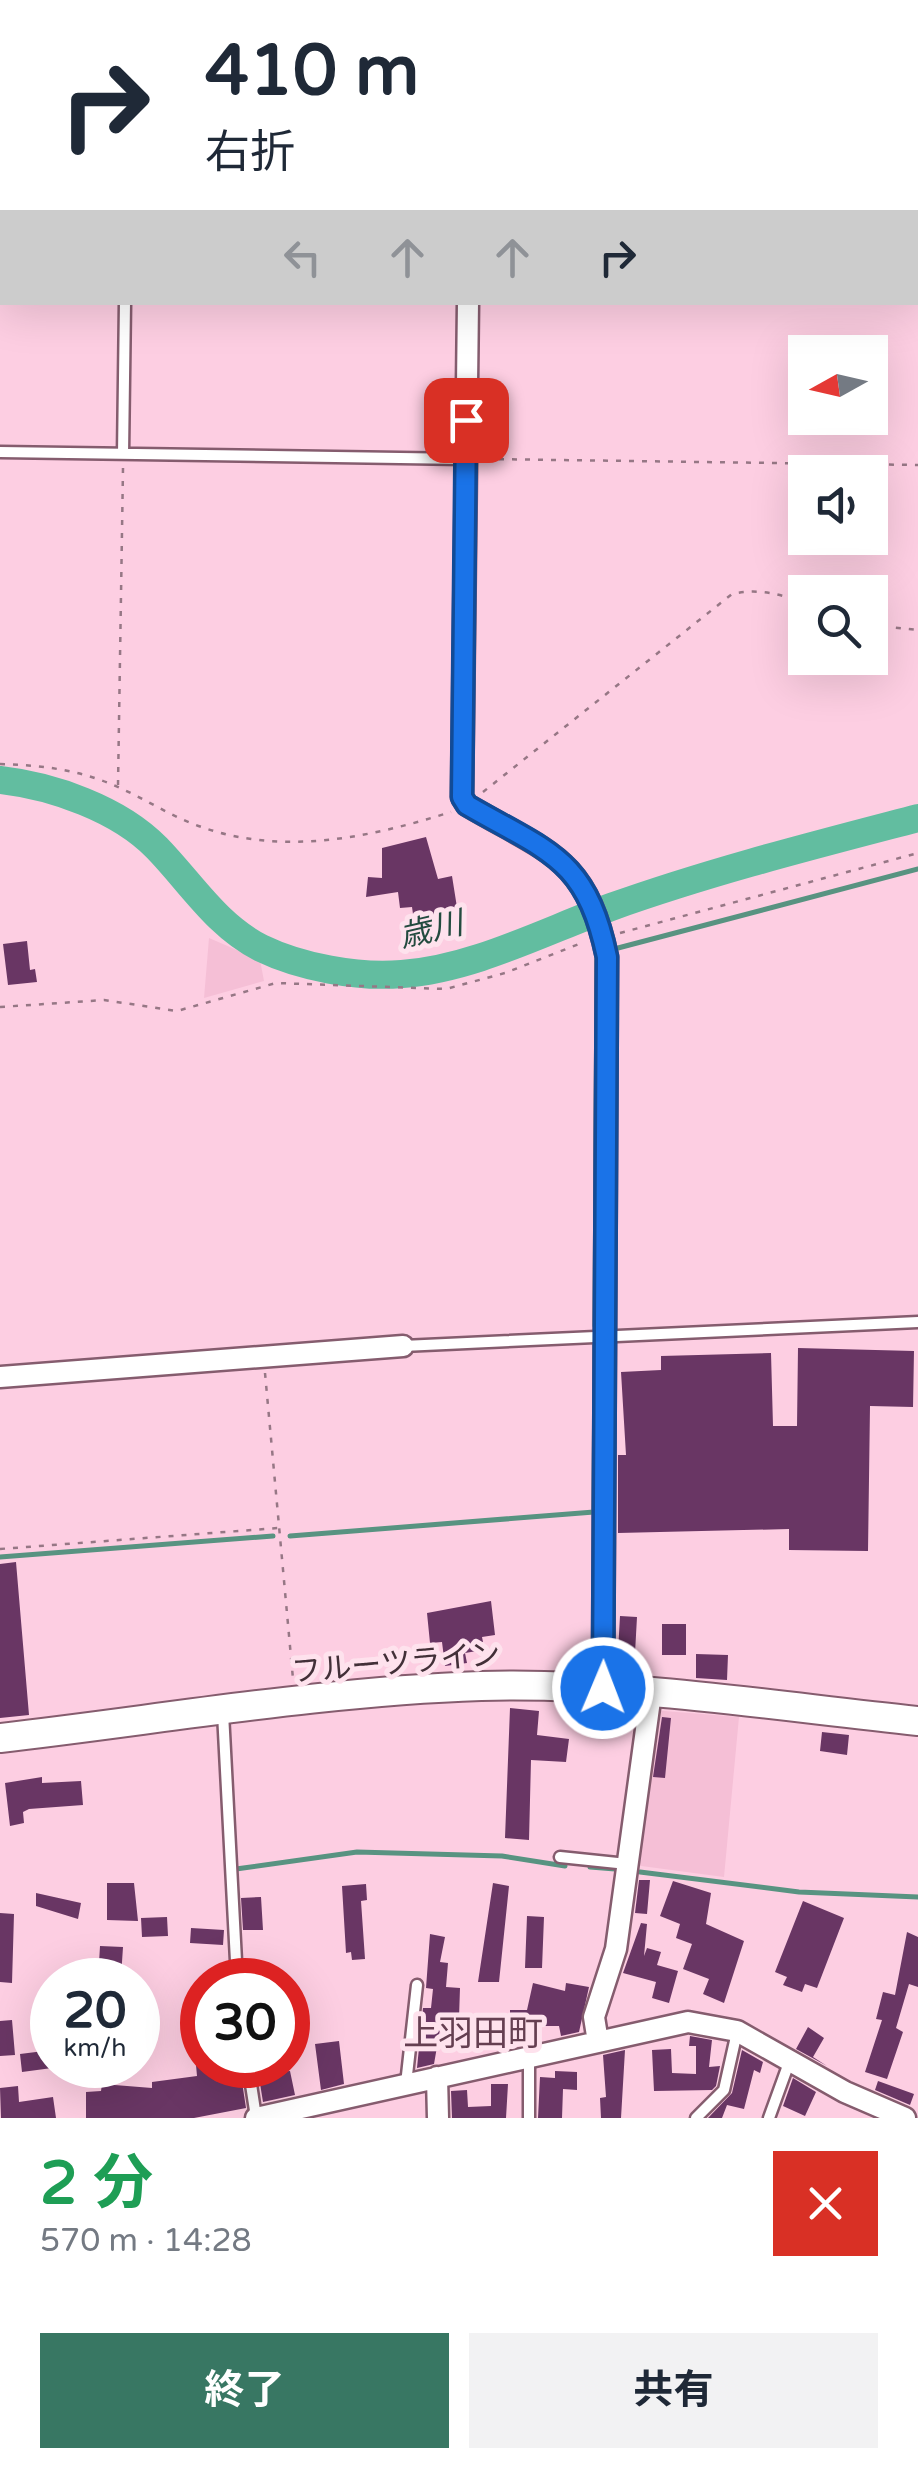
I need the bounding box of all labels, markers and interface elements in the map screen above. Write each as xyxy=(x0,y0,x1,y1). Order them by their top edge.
text: 410 m xyxy=(205,30,419,114)
icon: right xyxy=(40,40,170,170)
text: 右折 xyxy=(205,126,295,180)
icon: left xyxy=(275,230,330,285)
icon: ahead xyxy=(380,230,435,285)
icon: ahead xyxy=(485,230,540,285)
icon: right xyxy=(590,230,645,285)
north arrow xyxy=(788,335,888,435)
map controls xyxy=(788,335,888,675)
pin xyxy=(424,378,509,463)
icon: arrive xyxy=(439,393,494,448)
button: sound xyxy=(788,455,888,555)
button: search xyxy=(788,575,888,675)
water label: 歳川 xyxy=(396,904,470,956)
street label: フルーツライン xyxy=(290,1636,502,1691)
position arrow xyxy=(551,1636,655,1740)
speed limit sign: 30 xyxy=(180,1958,310,2088)
text: 20 xyxy=(64,1981,126,2041)
district label: 上羽田町 xyxy=(403,2013,543,2055)
text: km/h xyxy=(64,2033,126,2063)
text: 2 分 xyxy=(40,2148,153,2220)
button: close xyxy=(773,2151,878,2256)
text: 570 m · 14:28 xyxy=(40,2222,252,2260)
button: 終了 xyxy=(40,2333,449,2448)
button: 共有 xyxy=(469,2333,878,2448)

